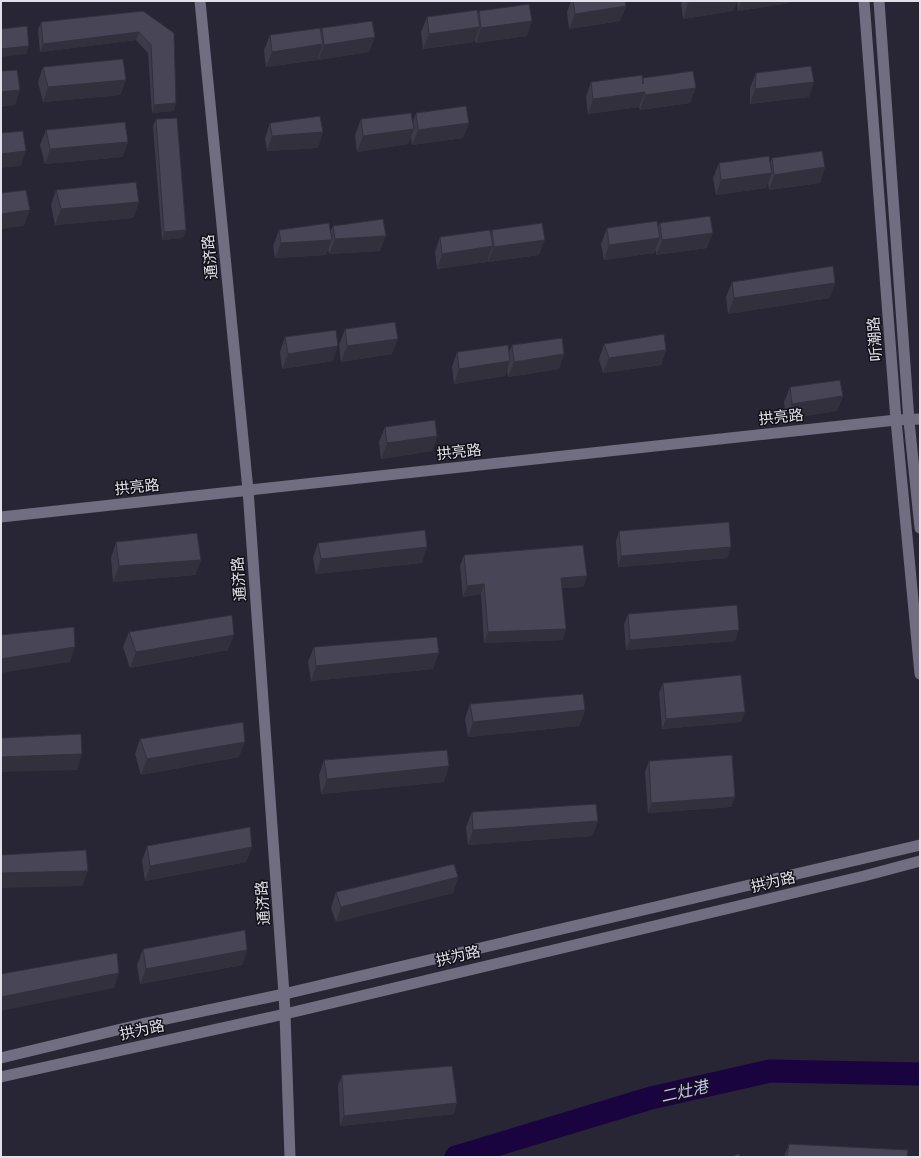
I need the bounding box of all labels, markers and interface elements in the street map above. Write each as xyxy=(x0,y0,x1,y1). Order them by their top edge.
street label: 通济路 xyxy=(199,234,221,280)
street label: 听潮路 xyxy=(864,316,886,362)
street label: 拱亮路 xyxy=(758,406,804,428)
street label: 拱亮路 xyxy=(436,441,482,463)
street label: 拱亮路 xyxy=(114,476,160,498)
street label: 通济路 xyxy=(228,556,250,602)
street label: 拱为路 xyxy=(749,868,797,896)
street label: 通济路 xyxy=(252,880,274,926)
street label: 拱为路 xyxy=(434,942,482,970)
street label: 拱为路 xyxy=(118,1017,166,1043)
water label: 二灶港 xyxy=(659,1076,712,1107)

